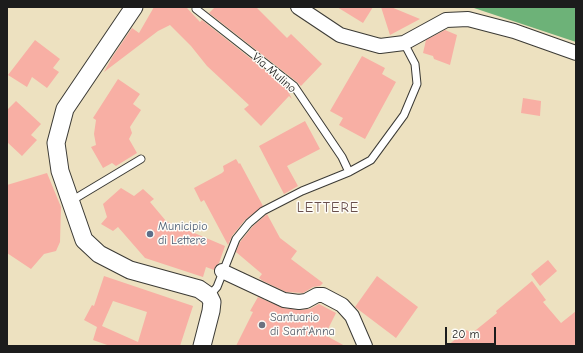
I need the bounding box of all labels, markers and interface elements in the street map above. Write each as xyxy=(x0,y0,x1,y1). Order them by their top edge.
street label: Via Mulino xyxy=(249,50,299,96)
district label: LETTERE xyxy=(297,200,359,216)
place label: Municipio di Lettere xyxy=(158,220,207,248)
marker: Municipio di Lettere xyxy=(145,229,155,239)
place label: Santuario di Sant'Anna xyxy=(270,311,335,339)
scale bar xyxy=(447,319,498,345)
marker: Santuario di Sant'Anna xyxy=(257,320,267,330)
text: 20 m xyxy=(452,327,480,341)

